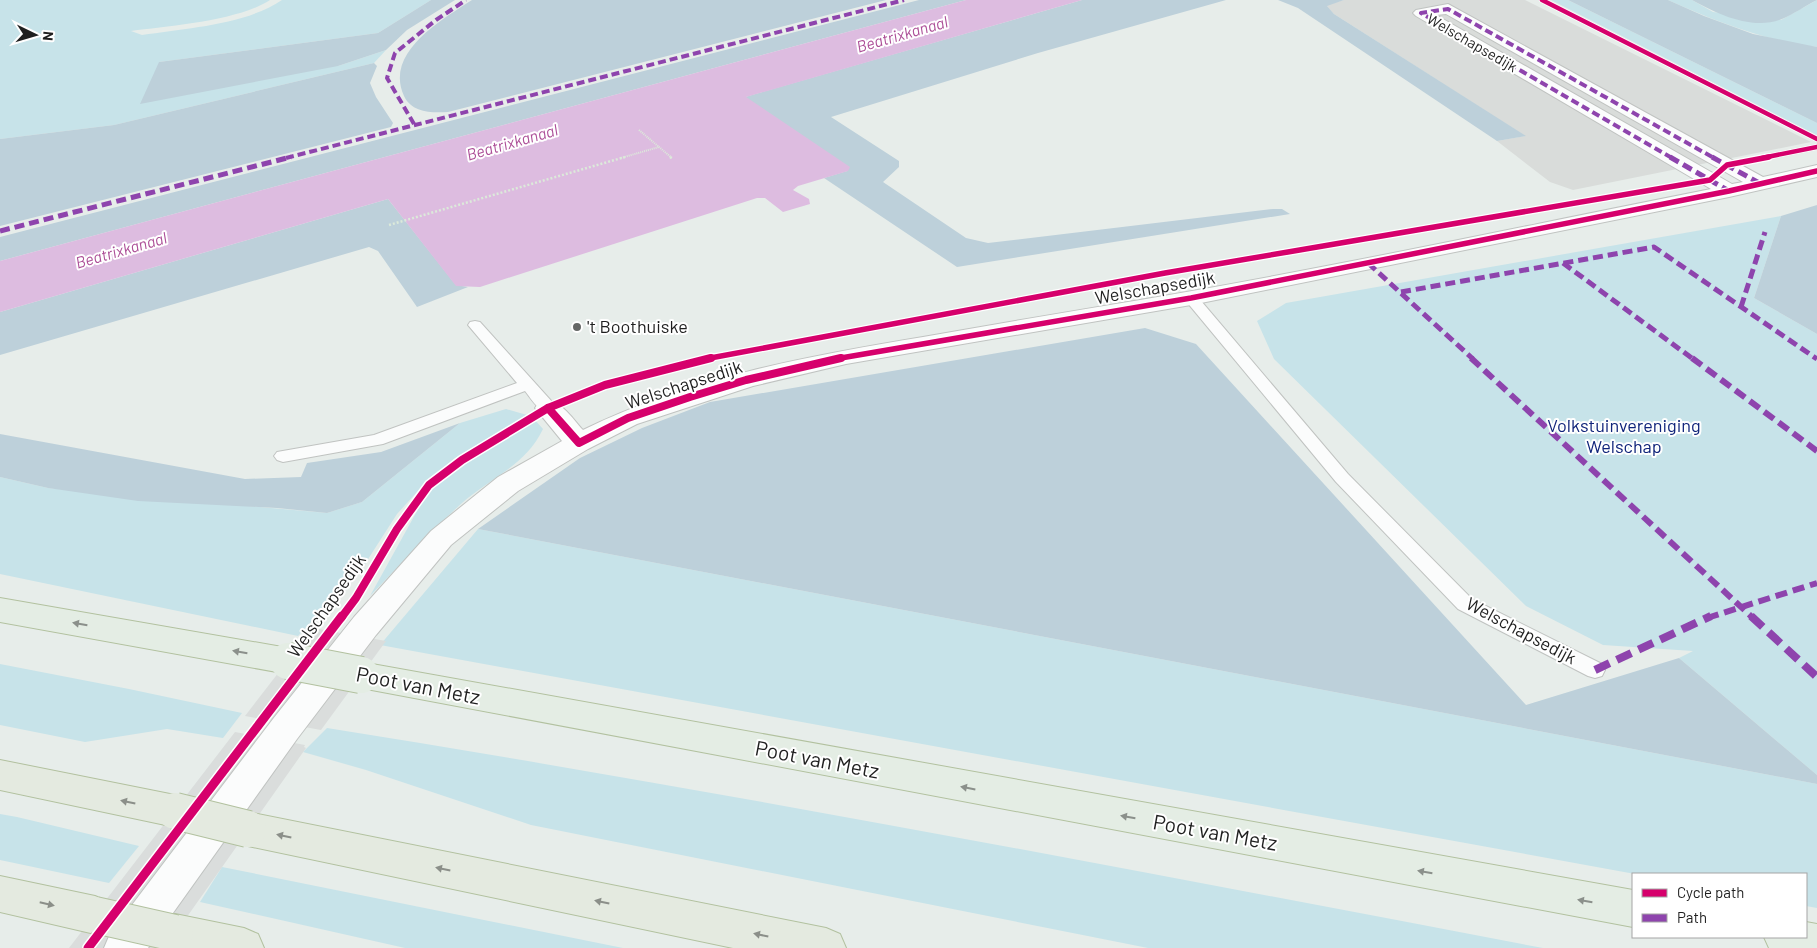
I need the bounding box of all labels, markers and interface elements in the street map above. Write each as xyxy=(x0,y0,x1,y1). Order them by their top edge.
street label: Welschapsedijk xyxy=(1424,9,1521,76)
north arrow xyxy=(10,10,60,60)
water label: Beatrixkanaal xyxy=(854,11,950,56)
text: N xyxy=(40,31,57,42)
water label: Beatrixkanaal xyxy=(464,119,560,164)
water label: Beatrixkanaal xyxy=(73,227,169,272)
street label: Welschapsedijk xyxy=(1093,266,1217,308)
place label: 't Boothuiske xyxy=(587,315,688,337)
marker: 't Boothuiske xyxy=(571,321,583,333)
street label: Welschapsedijk xyxy=(622,355,745,413)
park label: Volkstuinvereniging Welschap xyxy=(1547,414,1701,457)
street label: Welschapsedijk xyxy=(282,549,370,662)
street label: Welschapsedijk xyxy=(1463,592,1580,668)
one-way arrow xyxy=(71,619,87,627)
one-way arrow xyxy=(231,648,247,656)
street label: Poot van Metz xyxy=(354,660,482,709)
street label: Poot van Metz xyxy=(753,734,881,783)
one-way arrow xyxy=(960,783,976,791)
one-way arrow xyxy=(119,797,135,805)
street label: Poot van Metz xyxy=(1151,808,1279,855)
one-way arrow xyxy=(1119,813,1135,821)
one-way arrow xyxy=(276,832,291,840)
one-way arrow xyxy=(435,865,450,873)
one-way arrow xyxy=(1417,867,1433,875)
legend xyxy=(1632,873,1807,938)
text: Cycle path xyxy=(1677,883,1744,901)
one-way arrow xyxy=(1577,896,1593,904)
one-way arrow xyxy=(594,897,610,905)
one-way arrow xyxy=(40,900,55,908)
text: Path xyxy=(1677,908,1707,926)
one-way arrow xyxy=(753,930,769,938)

